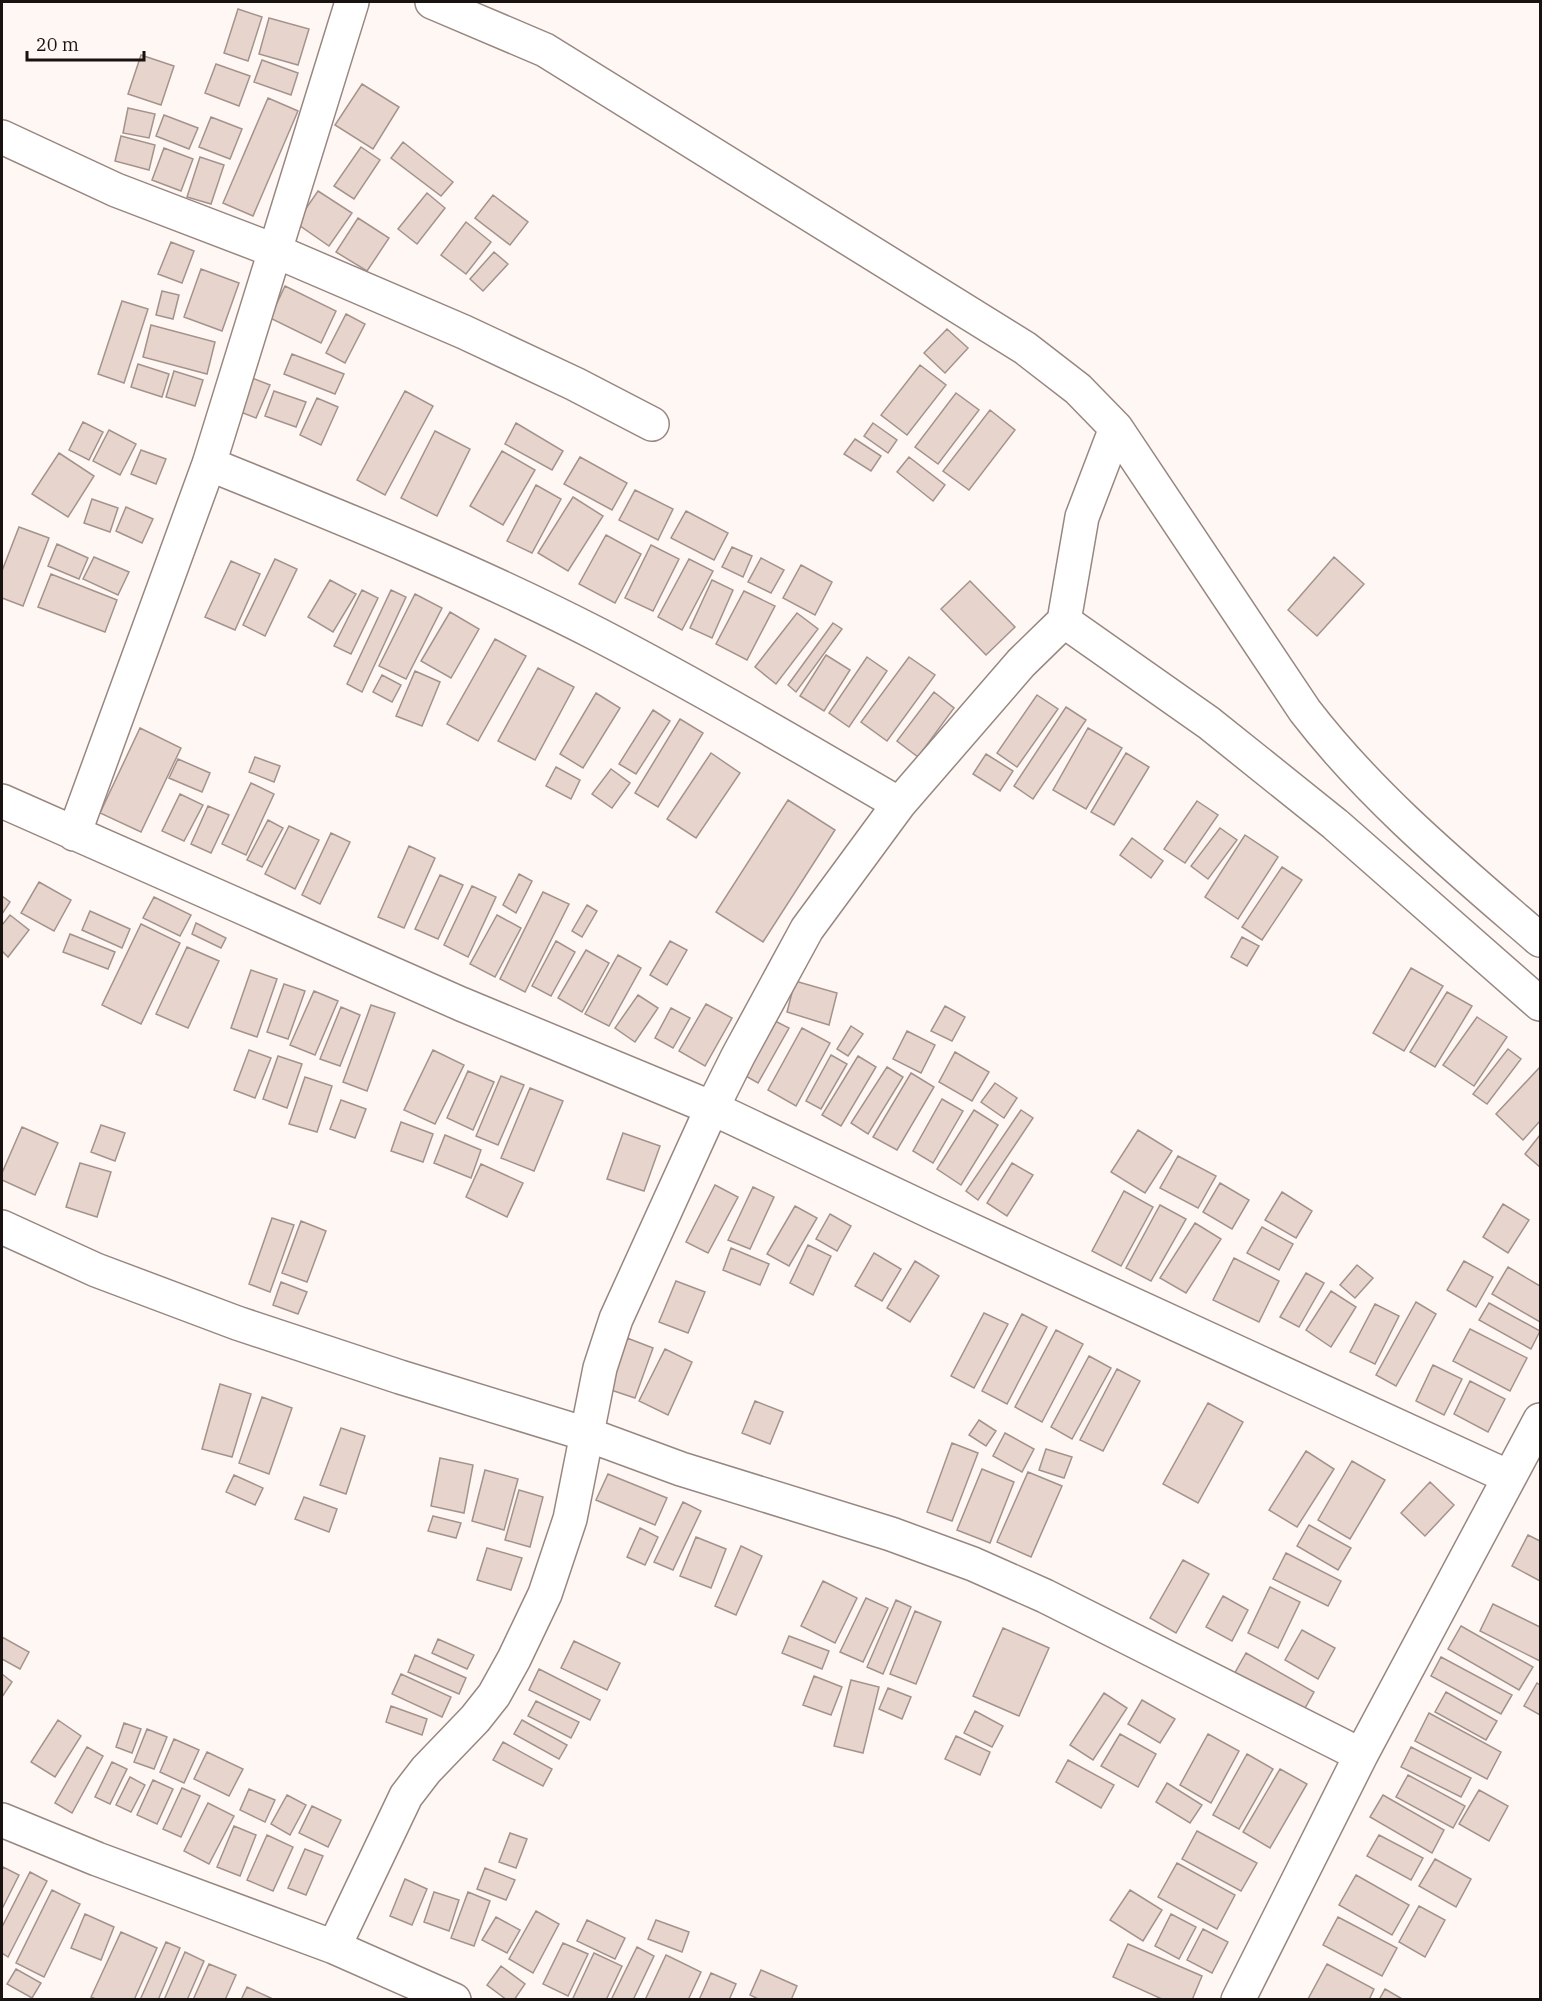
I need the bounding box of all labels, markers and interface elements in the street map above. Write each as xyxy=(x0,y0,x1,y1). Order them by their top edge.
scale bar xyxy=(27,24,144,62)
text: 20 m xyxy=(36,33,79,56)

